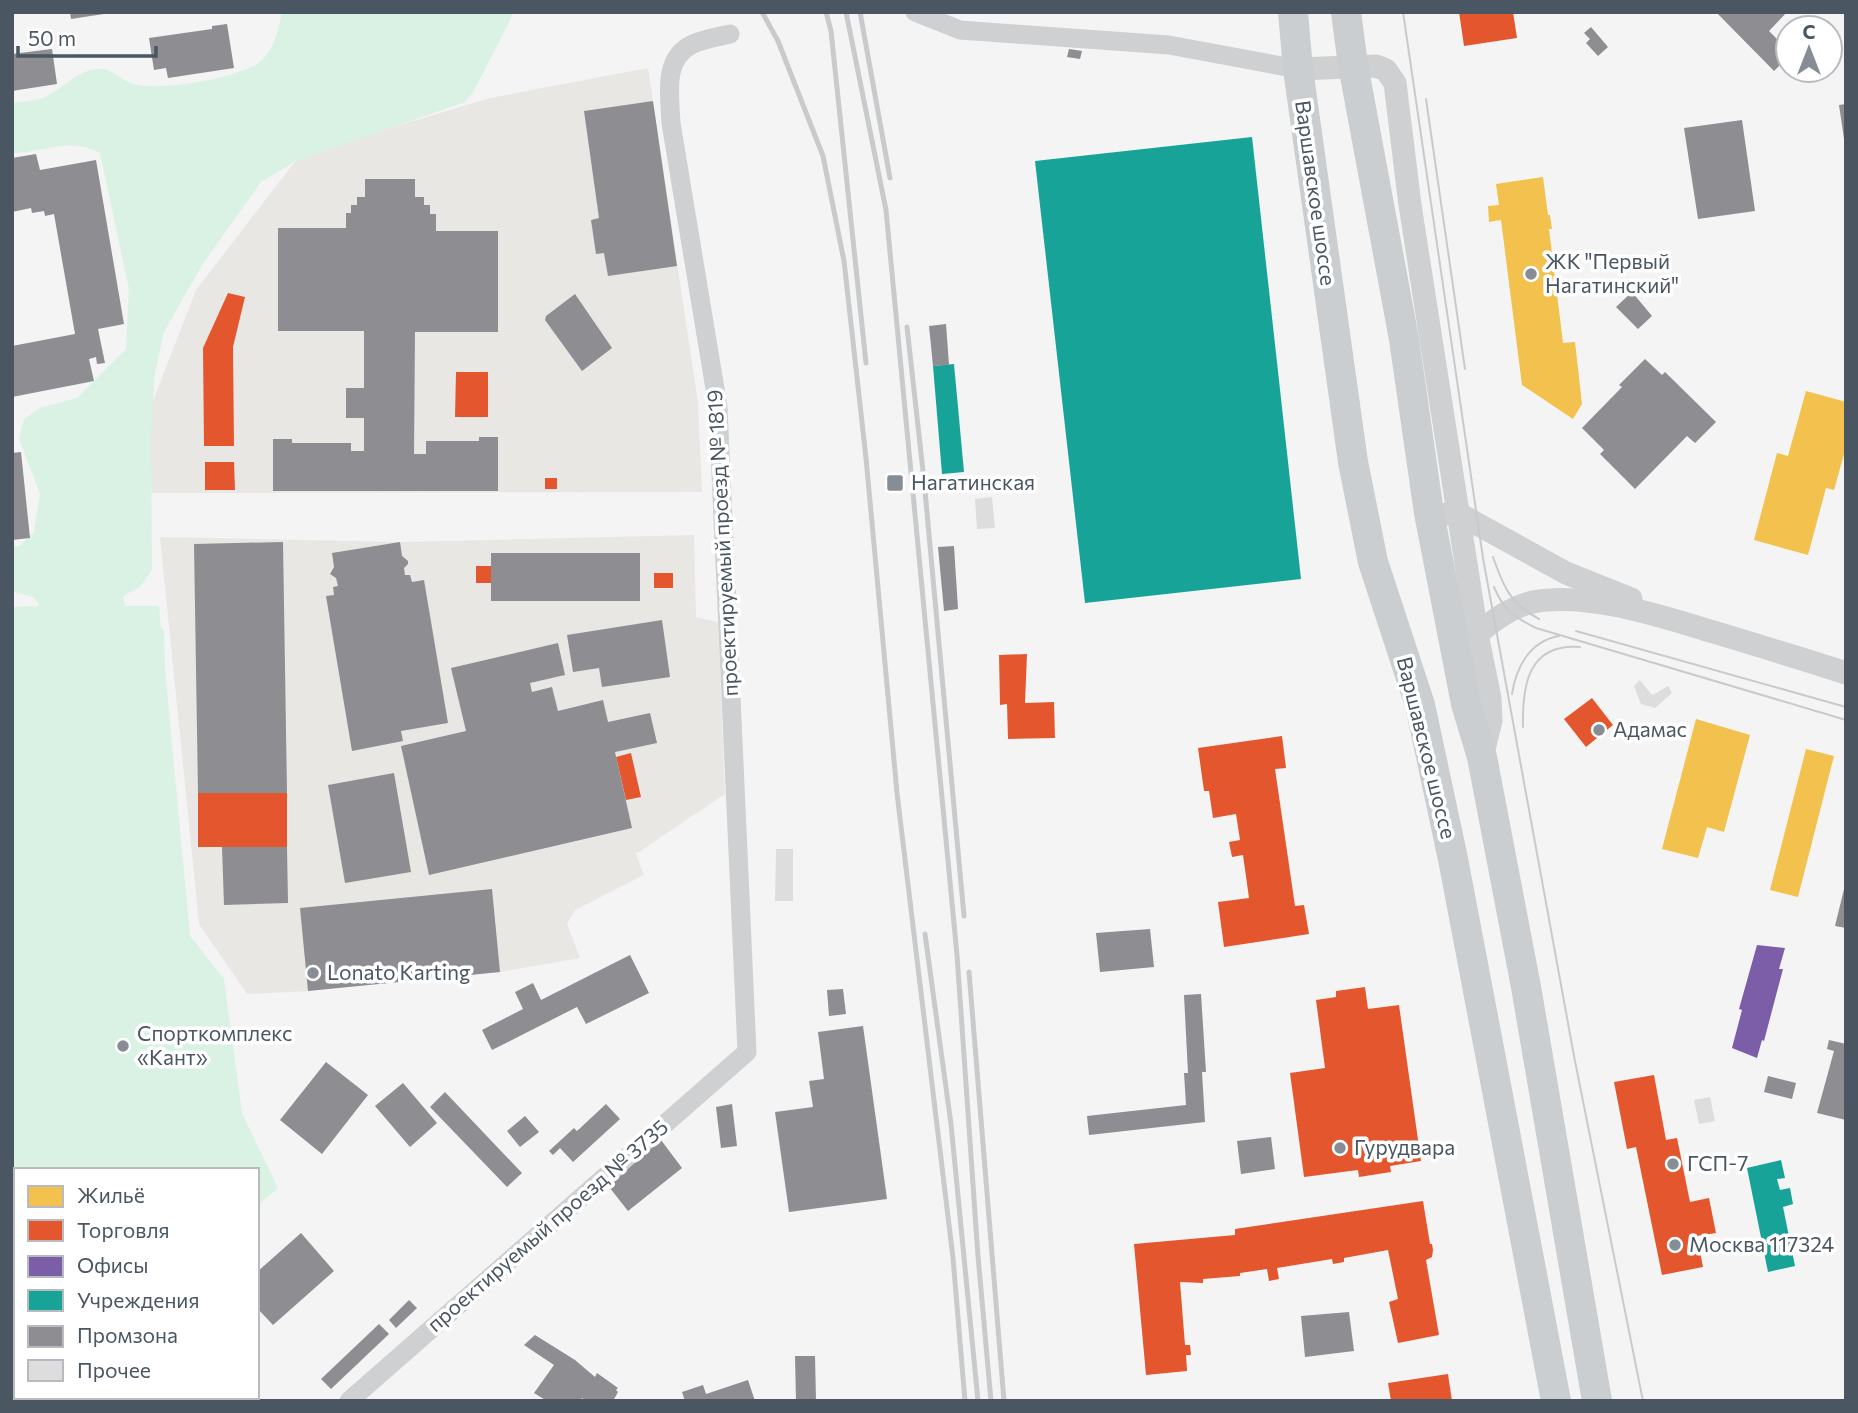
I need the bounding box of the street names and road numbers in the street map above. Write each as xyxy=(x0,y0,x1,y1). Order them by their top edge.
street label: Варшавское шоссе xyxy=(1291,99,1342,287)
street label: проектируемый проезд № 1819 xyxy=(701,389,742,697)
street label: Варшавское шоссе xyxy=(1393,654,1462,841)
street label: проектируемый проезд № 3735 xyxy=(422,1113,673,1336)

